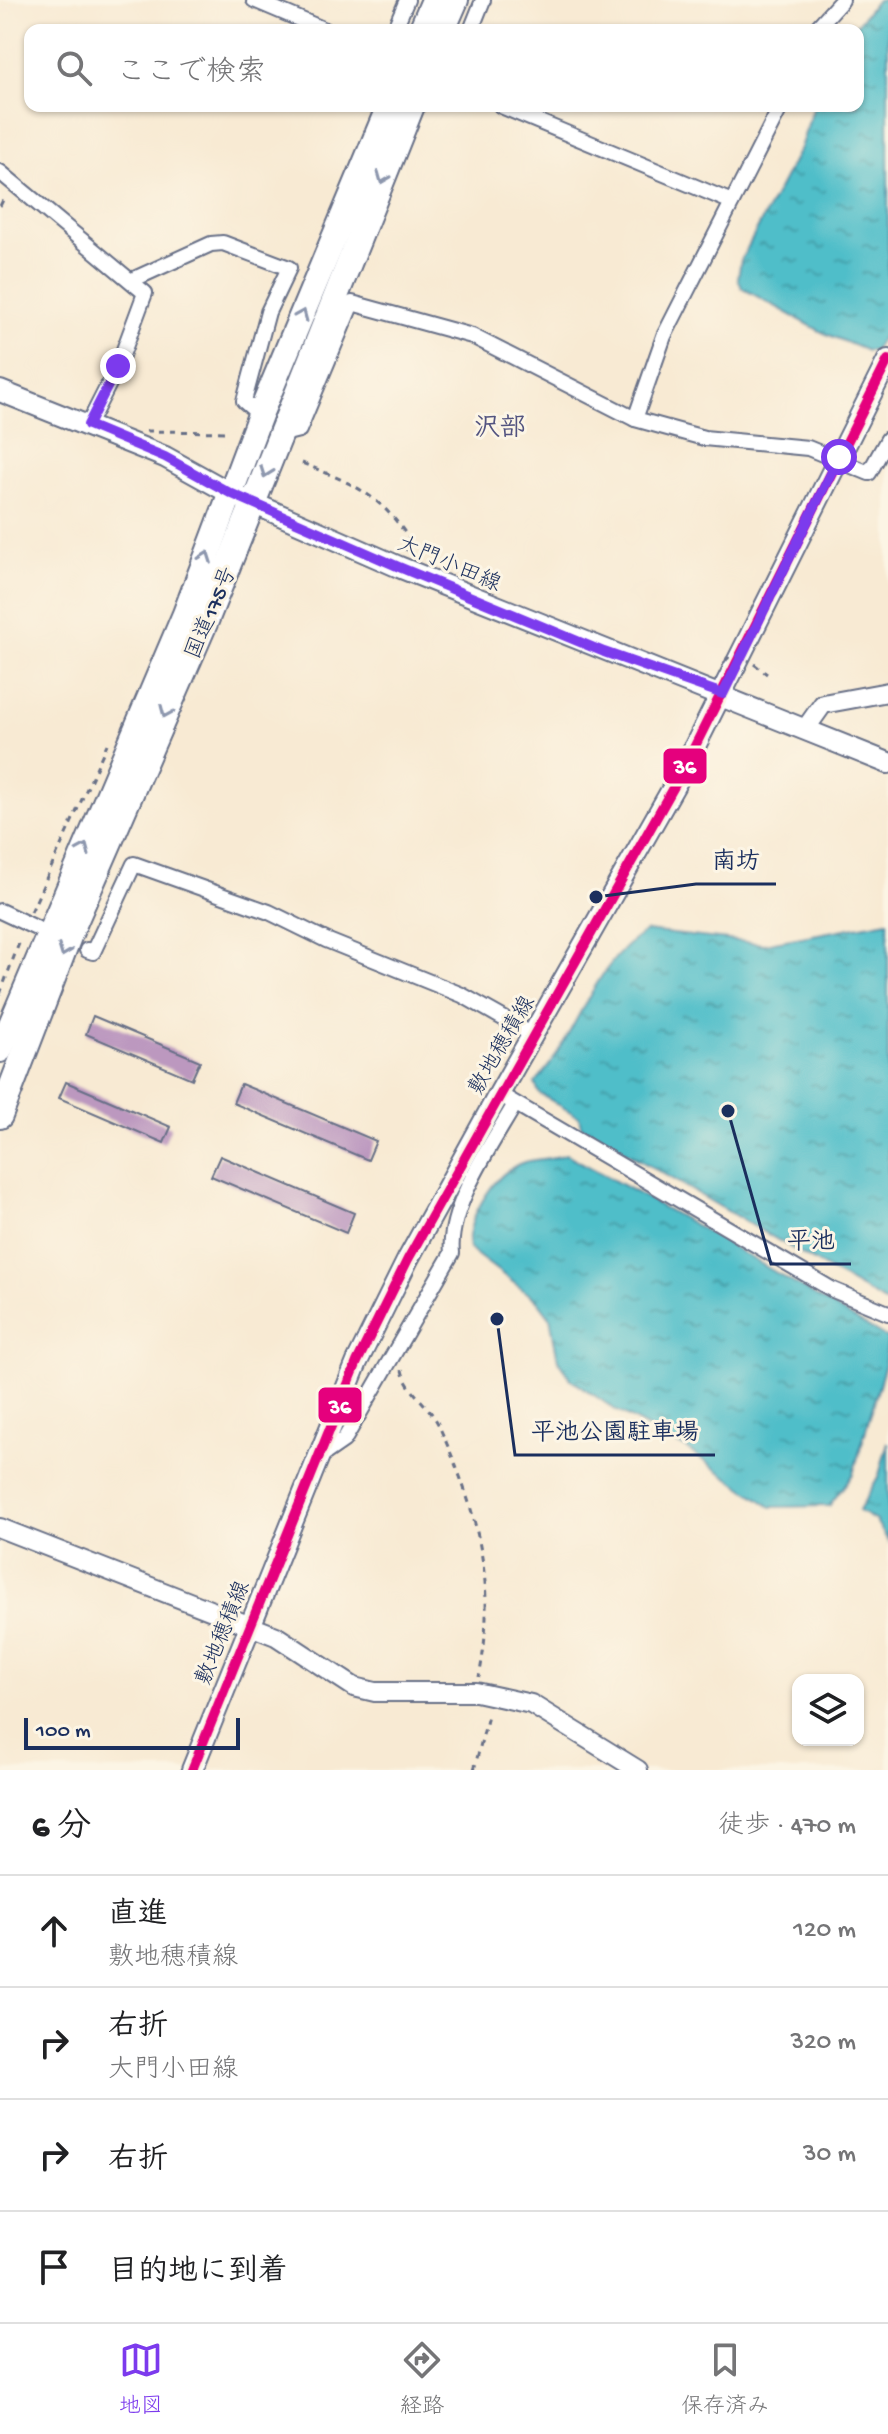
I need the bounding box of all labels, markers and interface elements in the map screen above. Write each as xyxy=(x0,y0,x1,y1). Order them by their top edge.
search box xyxy=(24,24,864,112)
icon: search xyxy=(52,46,96,90)
text: ここで検索 xyxy=(116,57,266,92)
one-way arrow xyxy=(376,170,393,184)
one-way arrow xyxy=(292,309,308,323)
route end xyxy=(100,348,136,384)
district label: 沢部 xyxy=(474,414,526,446)
route start xyxy=(821,439,857,475)
one-way arrow xyxy=(259,464,275,478)
street label: 大門小田線 xyxy=(393,531,505,599)
one-way arrow xyxy=(196,551,213,565)
street label: 国道175号 xyxy=(181,563,244,664)
one-way arrow xyxy=(160,704,176,718)
line badge: 36 xyxy=(662,747,708,785)
text: 36 xyxy=(673,756,697,782)
callout: 南坊 xyxy=(696,836,776,884)
one-way arrow xyxy=(75,842,91,857)
text: 南坊 xyxy=(712,848,760,878)
one-way arrow xyxy=(57,943,74,957)
street label: 敷地穂積線 xyxy=(464,991,542,1100)
callout: 平池 xyxy=(771,1216,851,1264)
text: 平池 xyxy=(787,1228,835,1258)
line badge: 36 xyxy=(317,1386,363,1424)
text: 36 xyxy=(328,1396,352,1422)
callout: 平池公園駐車場 xyxy=(515,1407,715,1455)
text: 平池公園駐車場 xyxy=(531,1419,699,1449)
street label: 敷地穂積線 xyxy=(191,1577,257,1689)
map controls xyxy=(792,1674,864,1746)
button: layers xyxy=(792,1674,864,1746)
scale bar xyxy=(24,1714,240,1750)
text: 100 m xyxy=(36,1719,91,1745)
text: 6 分 xyxy=(32,1809,91,1849)
text: 徒歩 · 470 m xyxy=(718,1812,856,1843)
text: 直進 xyxy=(108,1899,168,1934)
icon: ahead xyxy=(32,1909,76,1953)
text: 120 m xyxy=(793,1916,856,1947)
text: 敷地穂積線 xyxy=(108,1944,238,1975)
text: 右折 xyxy=(108,2011,168,2046)
icon: right xyxy=(32,2021,76,2065)
text: 320 m xyxy=(790,2028,856,2059)
text: 大門小田線 xyxy=(108,2056,238,2087)
icon: right xyxy=(32,2133,76,2177)
text: 30 m xyxy=(803,2140,856,2171)
text: 右折 xyxy=(108,2144,168,2179)
icon: arrive xyxy=(32,2245,76,2289)
text: 目的地に到着 xyxy=(108,2256,288,2291)
tab: 地図 xyxy=(119,2338,163,2421)
tab: 経路 xyxy=(400,2338,444,2421)
tab: 保存済み xyxy=(681,2338,769,2421)

